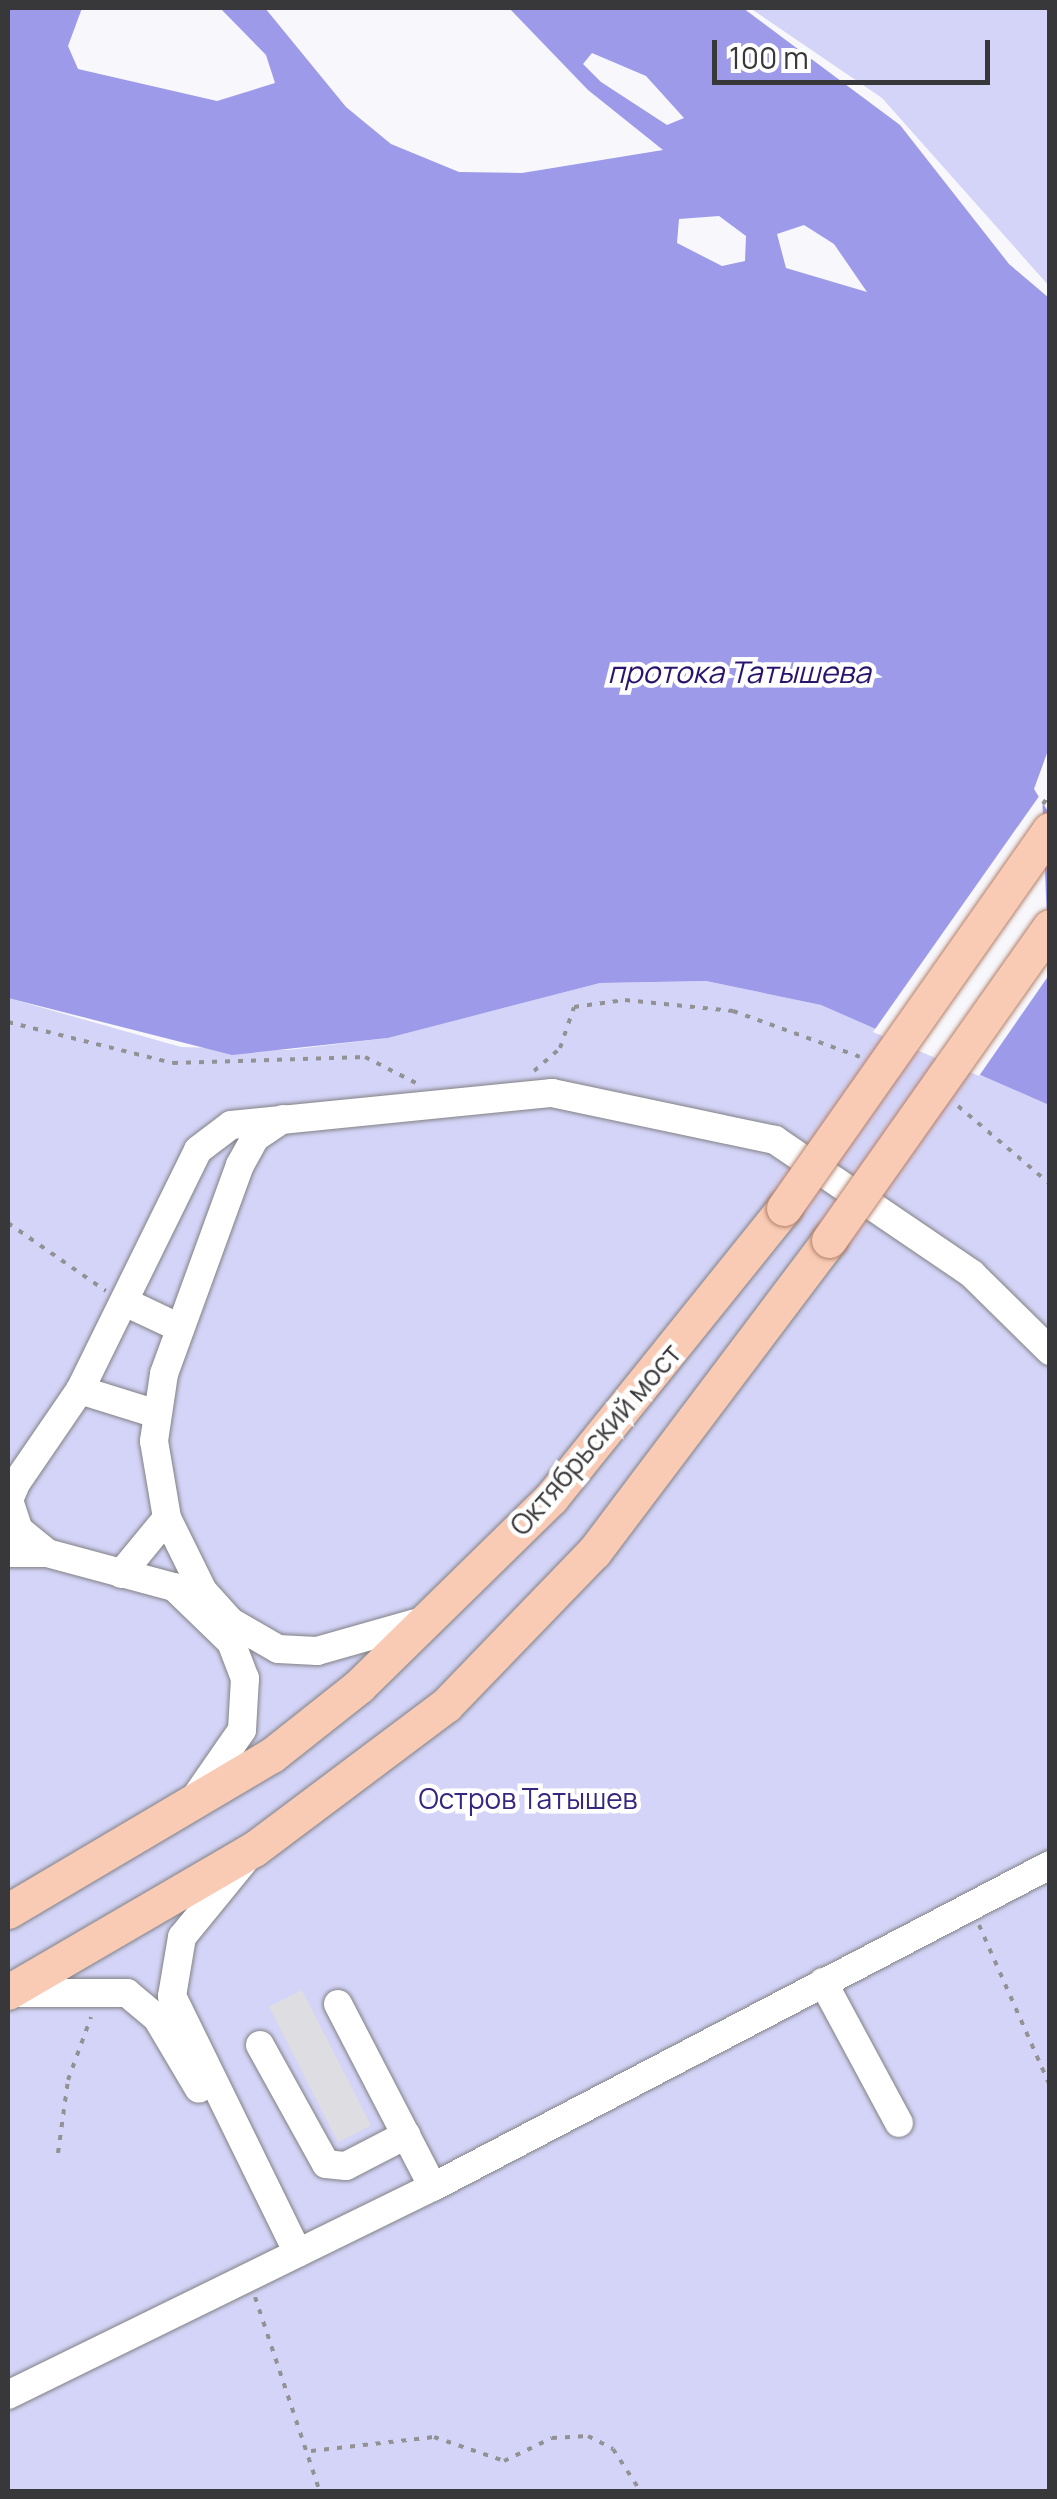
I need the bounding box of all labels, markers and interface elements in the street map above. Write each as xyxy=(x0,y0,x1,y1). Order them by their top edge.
scale bar xyxy=(717,20,994,82)
text: 100 m xyxy=(729,37,809,78)
water label: протока Татышева xyxy=(607,654,871,690)
street label: Октябрьский мост xyxy=(503,1336,687,1542)
park label: Остров Татышев xyxy=(418,1781,638,1815)

